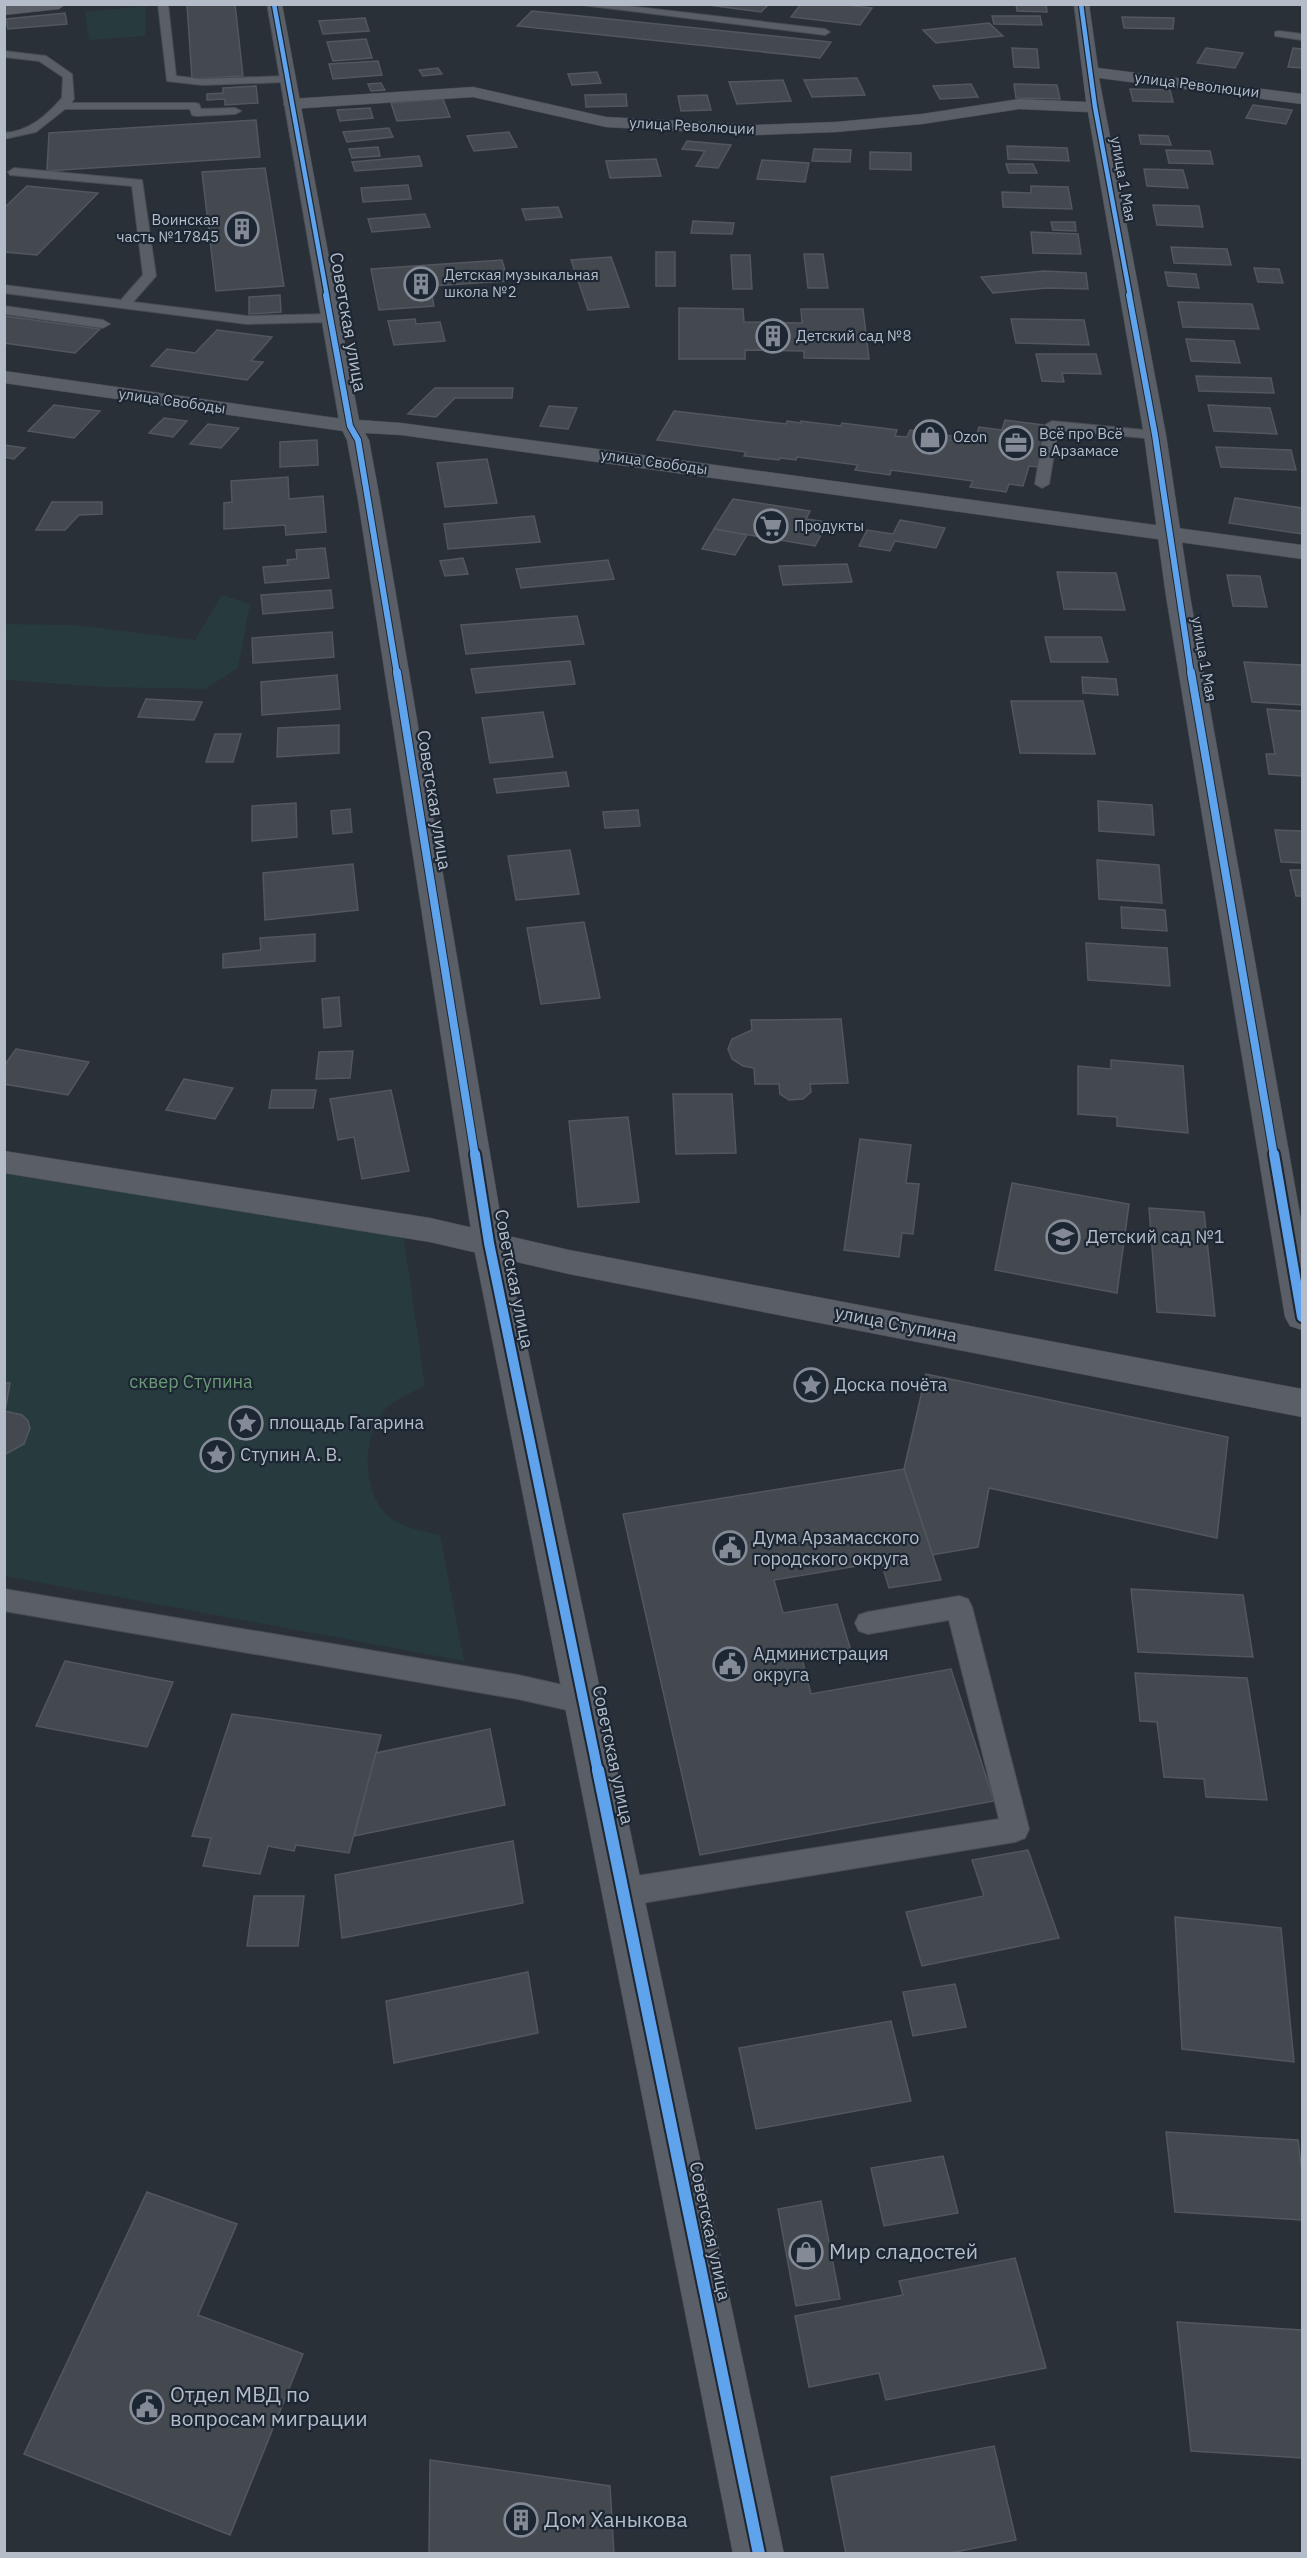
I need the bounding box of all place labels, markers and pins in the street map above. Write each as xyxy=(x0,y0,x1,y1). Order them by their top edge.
place label: Воинская часть №17845 xyxy=(116,210,219,246)
building icon: Воинская часть №17845 xyxy=(224,211,260,247)
place label: Детская музыкальная школа №2 xyxy=(444,265,599,301)
building icon: Детская музыкальная школа №2 xyxy=(403,266,439,302)
building icon: Детский сад №8 xyxy=(755,318,791,354)
place label: Детский сад №8 xyxy=(796,326,912,345)
shop icon: Ozon xyxy=(912,419,948,455)
place label: Всё про Всё в Арзамасе xyxy=(1039,424,1123,460)
office icon: Всё про Всё в Арзамасе xyxy=(998,425,1034,461)
place label: Ozon xyxy=(953,427,987,446)
supermarket icon: Продукты xyxy=(753,508,789,544)
place label: Продукты xyxy=(794,516,864,535)
school or university icon: Детский сад №1 xyxy=(1045,1219,1081,1255)
place label: Детский сад №1 xyxy=(1086,1225,1225,1248)
place icon: Доска почёта xyxy=(793,1367,829,1403)
place label: Доска почёта xyxy=(834,1373,948,1396)
place icon: площадь Гагарина xyxy=(228,1405,264,1441)
place label: площадь Гагарина xyxy=(269,1411,425,1434)
place icon: Ступин А. В. xyxy=(199,1437,235,1473)
place label: Ступин А. В. xyxy=(240,1443,342,1466)
place label: Дума Арзамасского городского округа xyxy=(753,1526,919,1570)
public building icon: Дума Арзамасского городского округа xyxy=(712,1530,748,1566)
place label: Администрация округа xyxy=(753,1642,889,1686)
public building icon: Администрация округа xyxy=(712,1646,748,1682)
shop icon: Мир сладостей xyxy=(788,2234,824,2270)
place label: Мир сладостей xyxy=(829,2237,978,2265)
place label: Отдел МВД по вопросам миграции xyxy=(170,2380,368,2432)
public building icon: Отдел МВД по вопросам миграции xyxy=(129,2389,165,2425)
building icon: Дом Ханыкова xyxy=(503,2502,539,2538)
place label: Дом Ханыкова xyxy=(544,2505,688,2533)

